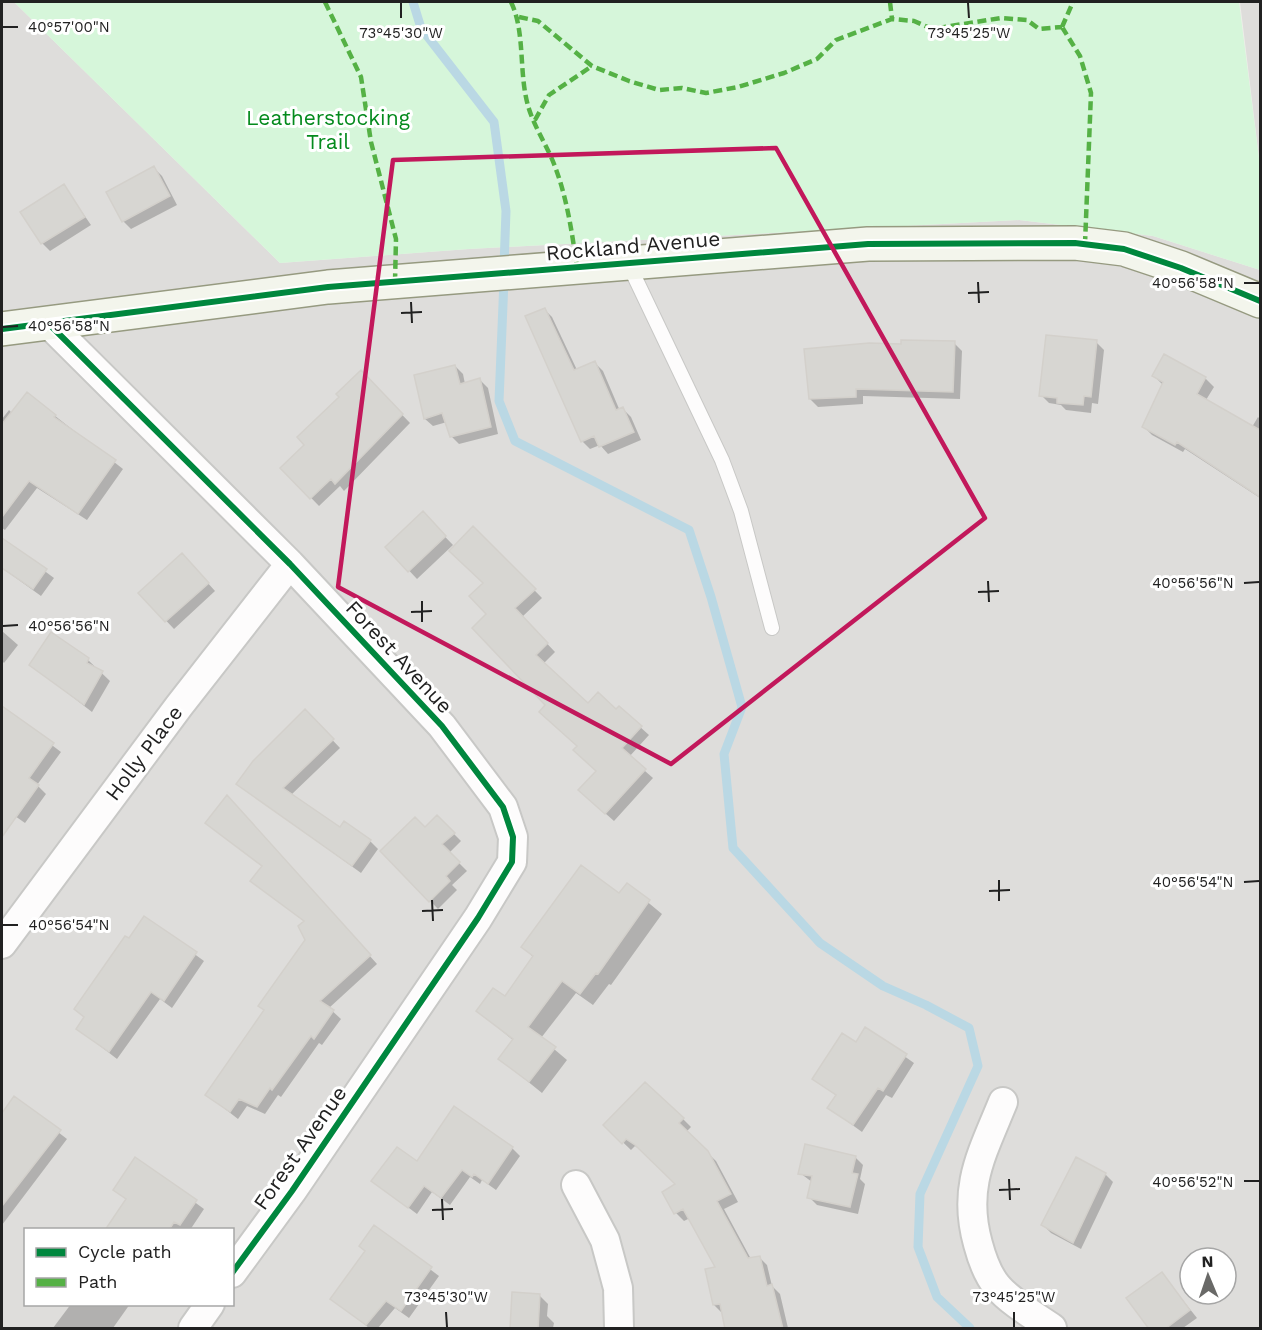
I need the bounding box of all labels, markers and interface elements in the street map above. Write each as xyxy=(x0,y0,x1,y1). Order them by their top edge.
text: 40°57'00"N xyxy=(28,18,110,36)
text: 73°45'30"W xyxy=(359,24,443,42)
text: 73°45'25"W xyxy=(927,24,1011,42)
park label: Leatherstocking Trail xyxy=(246,105,411,154)
street label: Rockland Avenue xyxy=(545,225,721,266)
text: 40°56'58"N xyxy=(1152,274,1234,292)
text: 40°56'58"N xyxy=(28,317,110,335)
text: 40°56'56"N xyxy=(1152,574,1234,592)
street label: Forest Avenue xyxy=(341,595,458,718)
text: 40°56'56"N xyxy=(28,617,110,635)
street label: Holly Place xyxy=(100,700,187,805)
text: 40°56'54"N xyxy=(1153,873,1233,891)
text: 40°56'54"N xyxy=(29,916,109,934)
street label: Forest Avenue xyxy=(248,1081,351,1214)
text: 40°56'52"N xyxy=(1152,1173,1234,1191)
legend xyxy=(24,1228,234,1306)
text: Cycle path xyxy=(78,1241,172,1262)
north arrow xyxy=(1178,1246,1238,1306)
text: N xyxy=(1201,1252,1214,1271)
text: Path xyxy=(78,1271,118,1292)
text: 73°45'30"W xyxy=(404,1288,488,1306)
text: 73°45'25"W xyxy=(972,1288,1056,1306)

